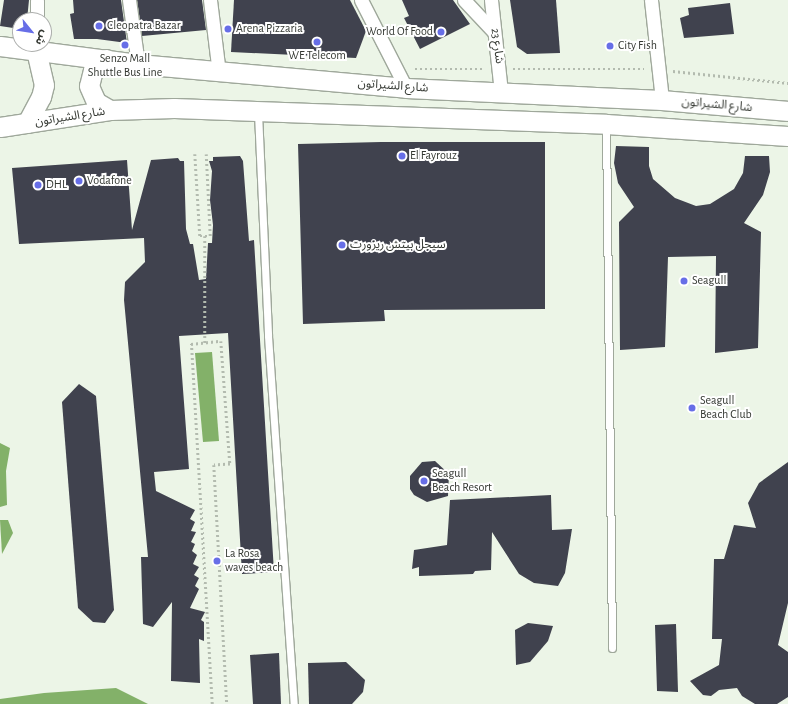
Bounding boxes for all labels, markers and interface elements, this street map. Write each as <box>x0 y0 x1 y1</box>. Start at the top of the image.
north arrow <box>12 12 52 52</box>
place label: Cleopatra Bazar <box>107 19 181 33</box>
marker: Cleopatra Bazar <box>94 21 104 31</box>
place label: Arena Pizzaria <box>236 22 303 36</box>
marker: Arena Pizzaria <box>223 24 233 34</box>
place label: World Of Food <box>366 25 433 39</box>
marker: World Of Food <box>436 27 446 37</box>
street label: شارع 23 <box>487 27 507 65</box>
text: ش <box>33 28 50 47</box>
marker: WE Telecom <box>312 37 322 47</box>
place label: City Fish <box>618 39 657 53</box>
marker: Senzo Mall Shuttle Bus Line <box>120 40 130 50</box>
marker: City Fish <box>605 41 615 51</box>
place label: WE Telecom <box>288 49 346 63</box>
place label: Senzo Mall Shuttle Bus Line <box>88 52 162 80</box>
street label: شارع الشيراتون <box>357 76 429 96</box>
street label: شارع الشيراتون <box>681 95 753 115</box>
street label: شارع الشيراتون <box>34 104 106 130</box>
place label: El Fayrouz <box>410 149 457 163</box>
marker: El Fayrouz <box>397 151 407 161</box>
place label: Vodafone <box>87 174 132 188</box>
marker: Vodafone <box>74 176 84 186</box>
place label: DHL <box>46 178 67 192</box>
marker: DHL <box>33 180 43 190</box>
place label: سيجل بيتش ريزورت <box>350 238 446 252</box>
marker: سيجل بيتش ريزورت <box>337 240 347 250</box>
place label: Seagull <box>692 274 726 288</box>
marker: Seagull <box>679 276 689 286</box>
place label: Seagull Beach Club <box>700 394 752 422</box>
marker: Seagull Beach Club <box>687 403 697 413</box>
place label: Seagull Beach Resort <box>432 467 492 495</box>
marker: Seagull Beach Resort <box>419 476 429 486</box>
place label: La Rosa waves beach <box>225 547 283 575</box>
marker: La Rosa waves beach <box>212 556 222 566</box>

